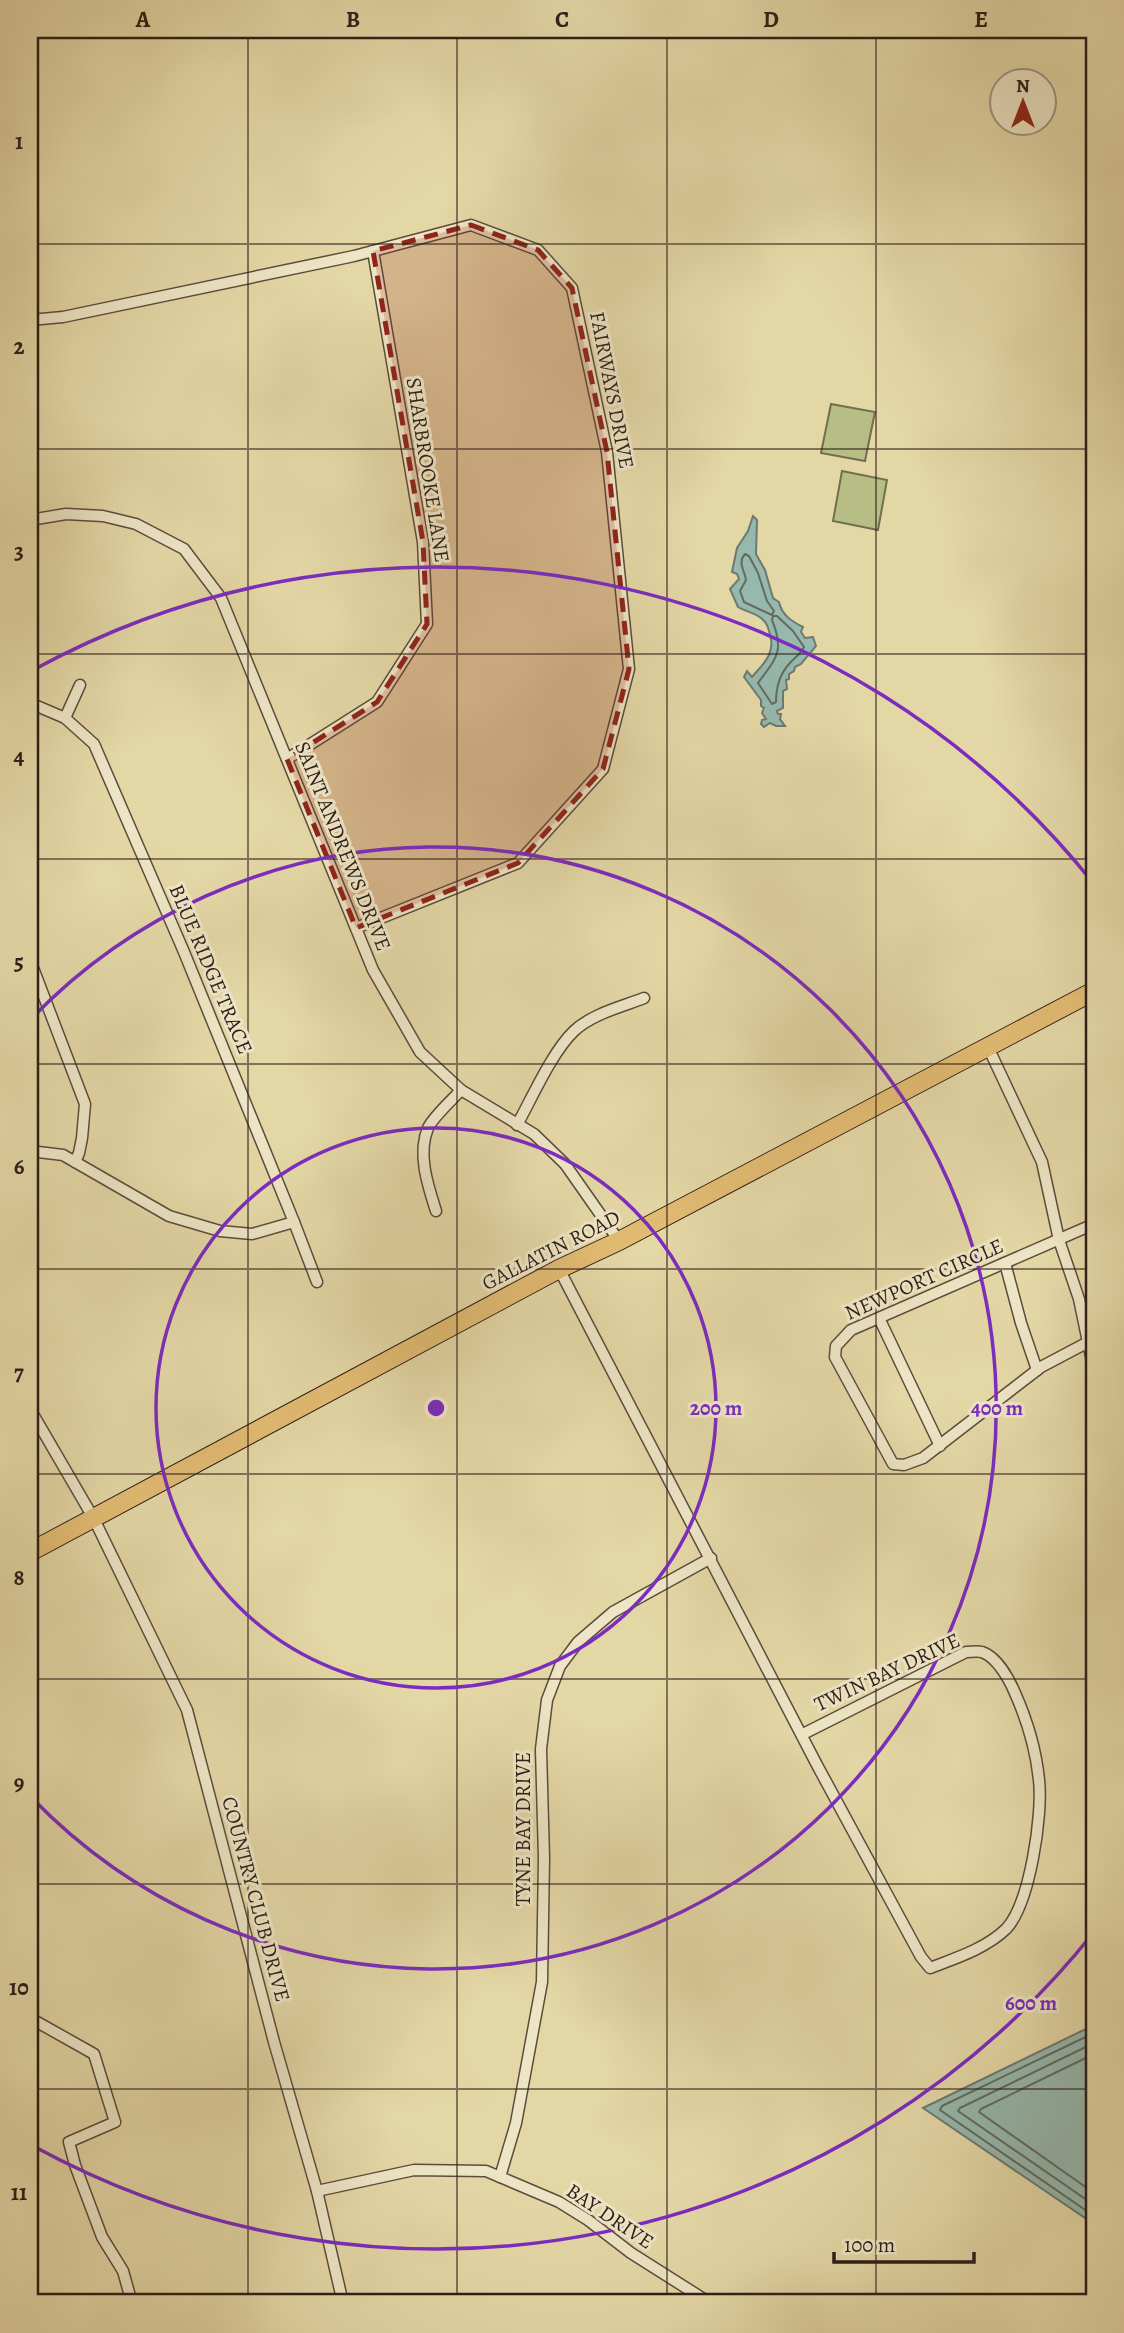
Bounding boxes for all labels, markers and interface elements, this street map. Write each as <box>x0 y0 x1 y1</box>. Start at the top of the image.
text: A <box>135 4 151 35</box>
text: B <box>346 4 360 35</box>
text: C <box>555 4 569 35</box>
text: D <box>763 4 779 35</box>
text: E <box>974 4 988 35</box>
north arrow <box>988 66 1058 136</box>
text: N <box>1016 73 1030 99</box>
text: 1 <box>15 126 23 157</box>
street label: FAIRWAYS DRIVE <box>583 309 641 471</box>
text: 2 <box>13 331 25 362</box>
street label: SHARBROOKE LANE <box>400 376 456 564</box>
text: 3 <box>14 536 24 567</box>
street label: SAINT ANDREWS DRIVE <box>288 737 398 955</box>
text: 4 <box>14 741 25 772</box>
street label: BLUE RIDGE TRACE <box>163 880 259 1058</box>
text: 5 <box>14 946 24 977</box>
text: 6 <box>14 1151 25 1182</box>
street label: GALLATIN ROAD <box>477 1203 625 1297</box>
street label: NEWPORT CIRCLE <box>840 1231 1008 1327</box>
text: 7 <box>14 1357 24 1388</box>
text: 200 m <box>690 1394 743 1422</box>
text: 400 m <box>971 1394 1024 1422</box>
centre of rings <box>424 1396 448 1420</box>
text: 8 <box>13 1562 25 1593</box>
street label: TWIN BAY DRIVE <box>810 1626 964 1718</box>
street label: TYNE BAY DRIVE <box>509 1752 537 1906</box>
text: 9 <box>14 1767 24 1798</box>
street label: COUNTRY CLUB DRIVE <box>215 1793 297 2005</box>
text: 10 <box>9 1972 29 2003</box>
text: 600 m <box>1005 1989 1057 2017</box>
street label: BAY DRIVE <box>561 2176 659 2256</box>
text: 11 <box>11 2177 27 2208</box>
scale bar <box>834 2221 974 2265</box>
text: 100 m <box>844 2231 895 2259</box>

